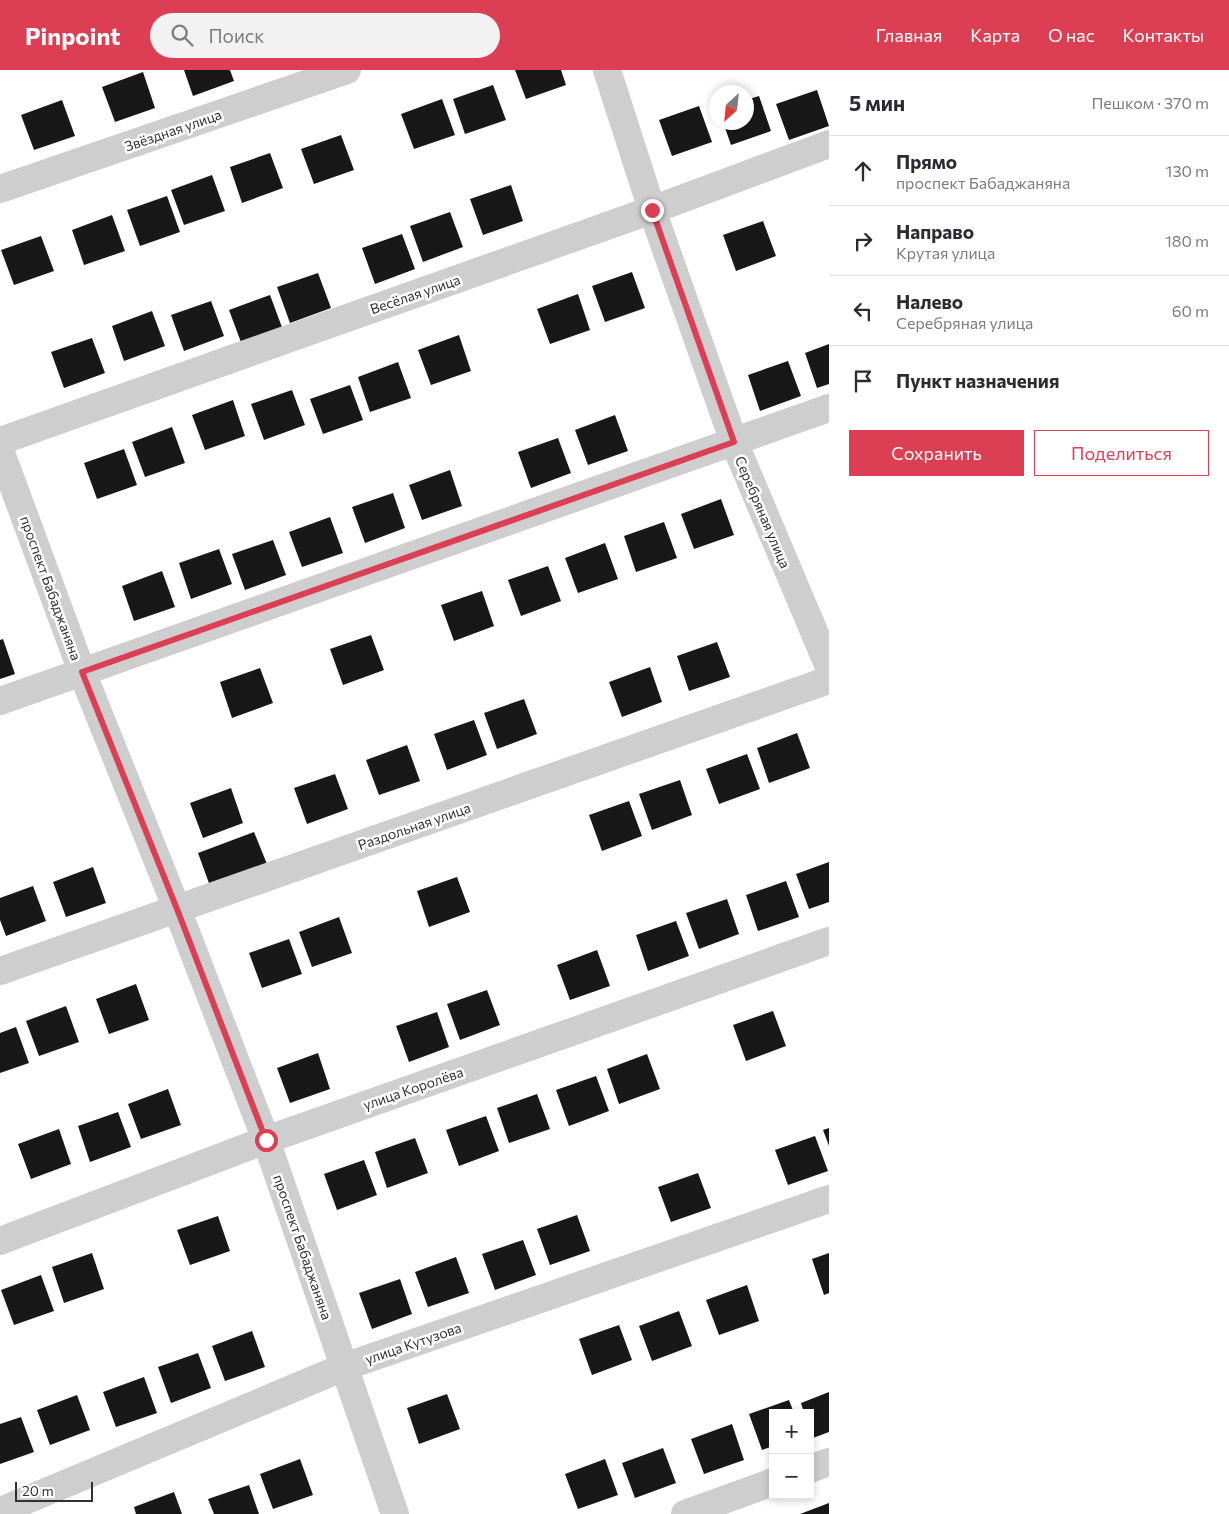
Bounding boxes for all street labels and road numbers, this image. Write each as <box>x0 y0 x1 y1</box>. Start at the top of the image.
street label: Звёздная улица <box>122 105 224 155</box>
street label: Весёлая улица <box>368 271 462 317</box>
street label: Серебряная улица <box>732 453 794 571</box>
street label: проспект Бабаджаняна <box>17 513 85 663</box>
street label: Раздольная улица <box>355 799 473 853</box>
street label: улица Королёва <box>361 1063 465 1113</box>
street label: проспект Бабаджаняна <box>270 1172 336 1322</box>
street label: улица Кутузова <box>363 1319 463 1367</box>

